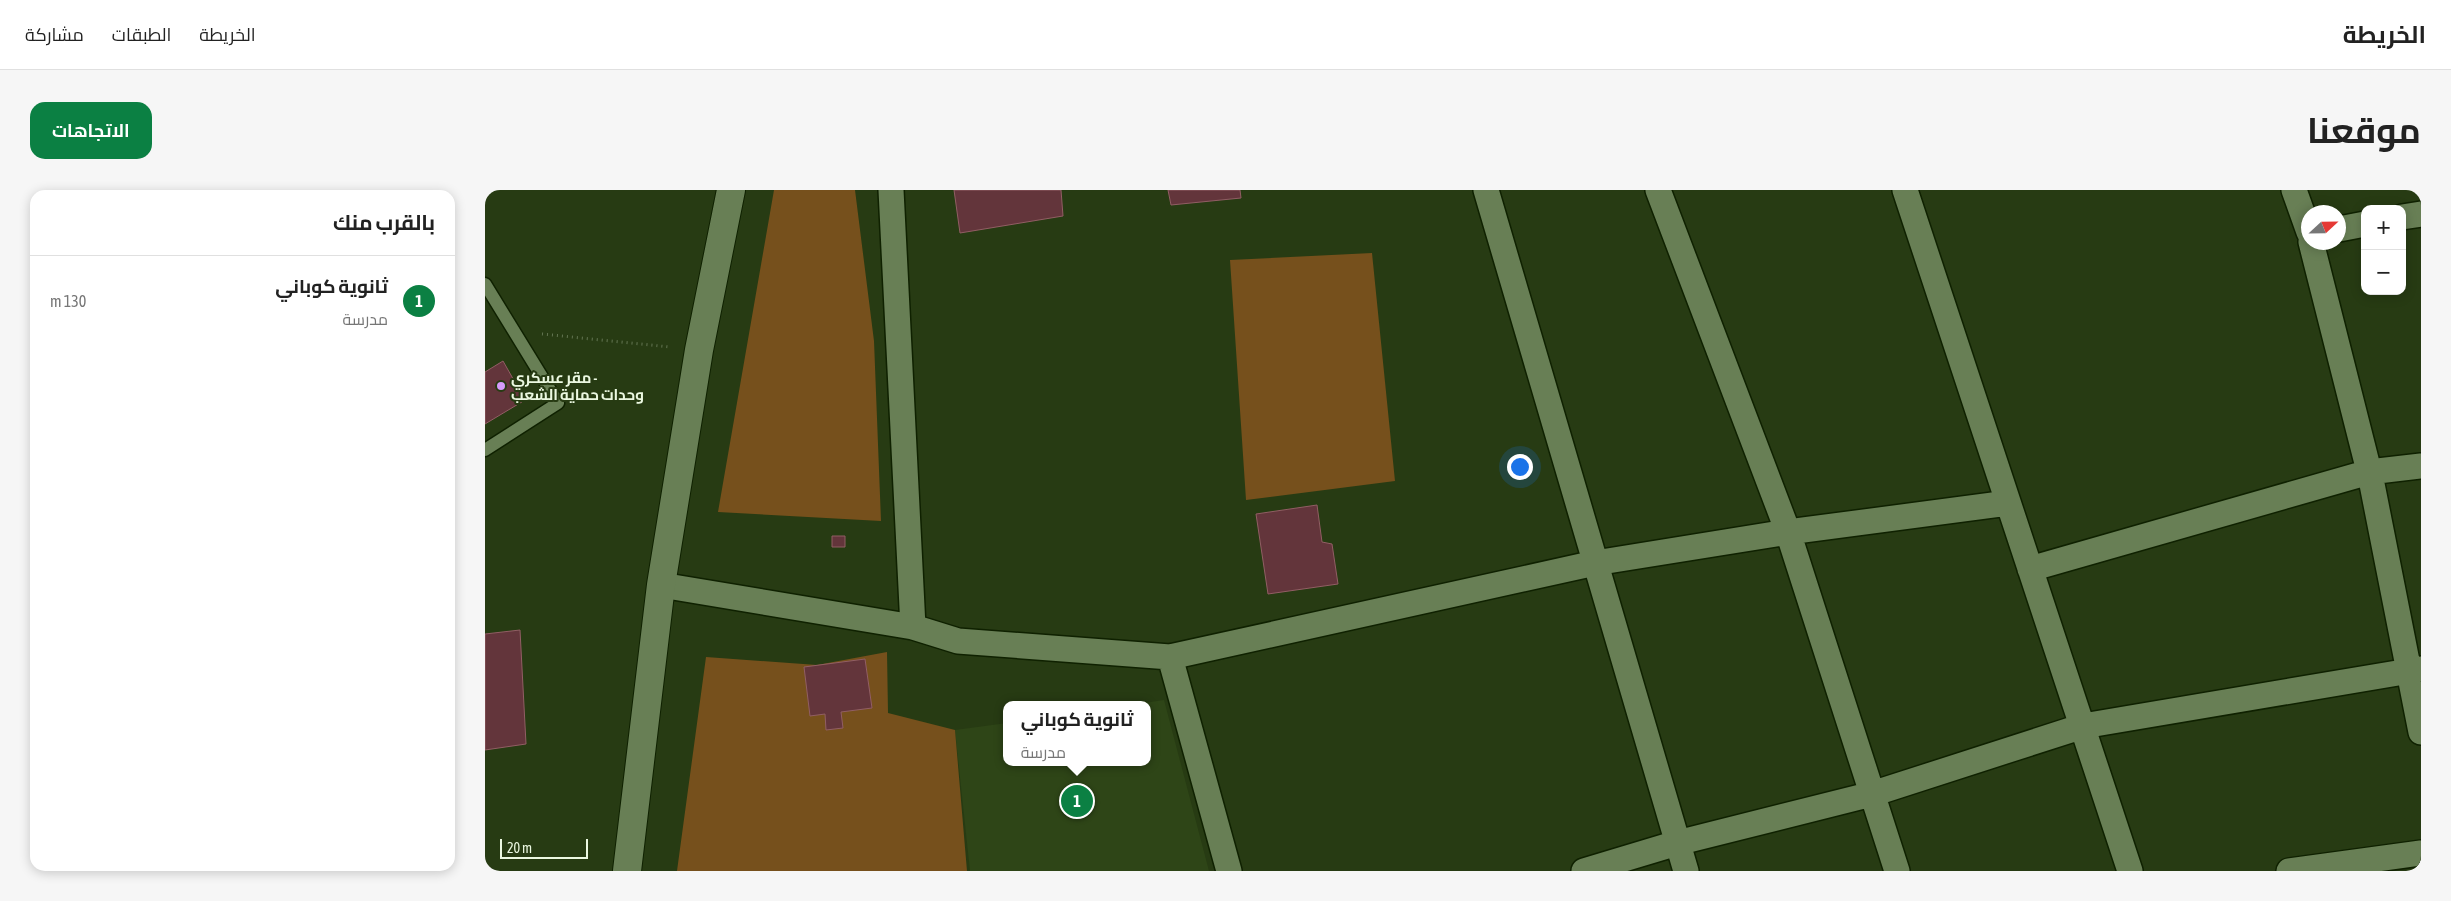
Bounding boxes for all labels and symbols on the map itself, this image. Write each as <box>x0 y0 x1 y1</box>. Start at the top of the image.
north arrow <box>2301 205 2346 250</box>
place label: مقر عسكري - وحدات حماية الشعب <box>511 369 644 404</box>
marker: مقر عسكري - وحدات حماية الشعب <box>495 380 507 392</box>
your location <box>1507 454 1533 480</box>
pin: 1 <box>1061 782 1093 820</box>
scale bar <box>500 836 587 859</box>

